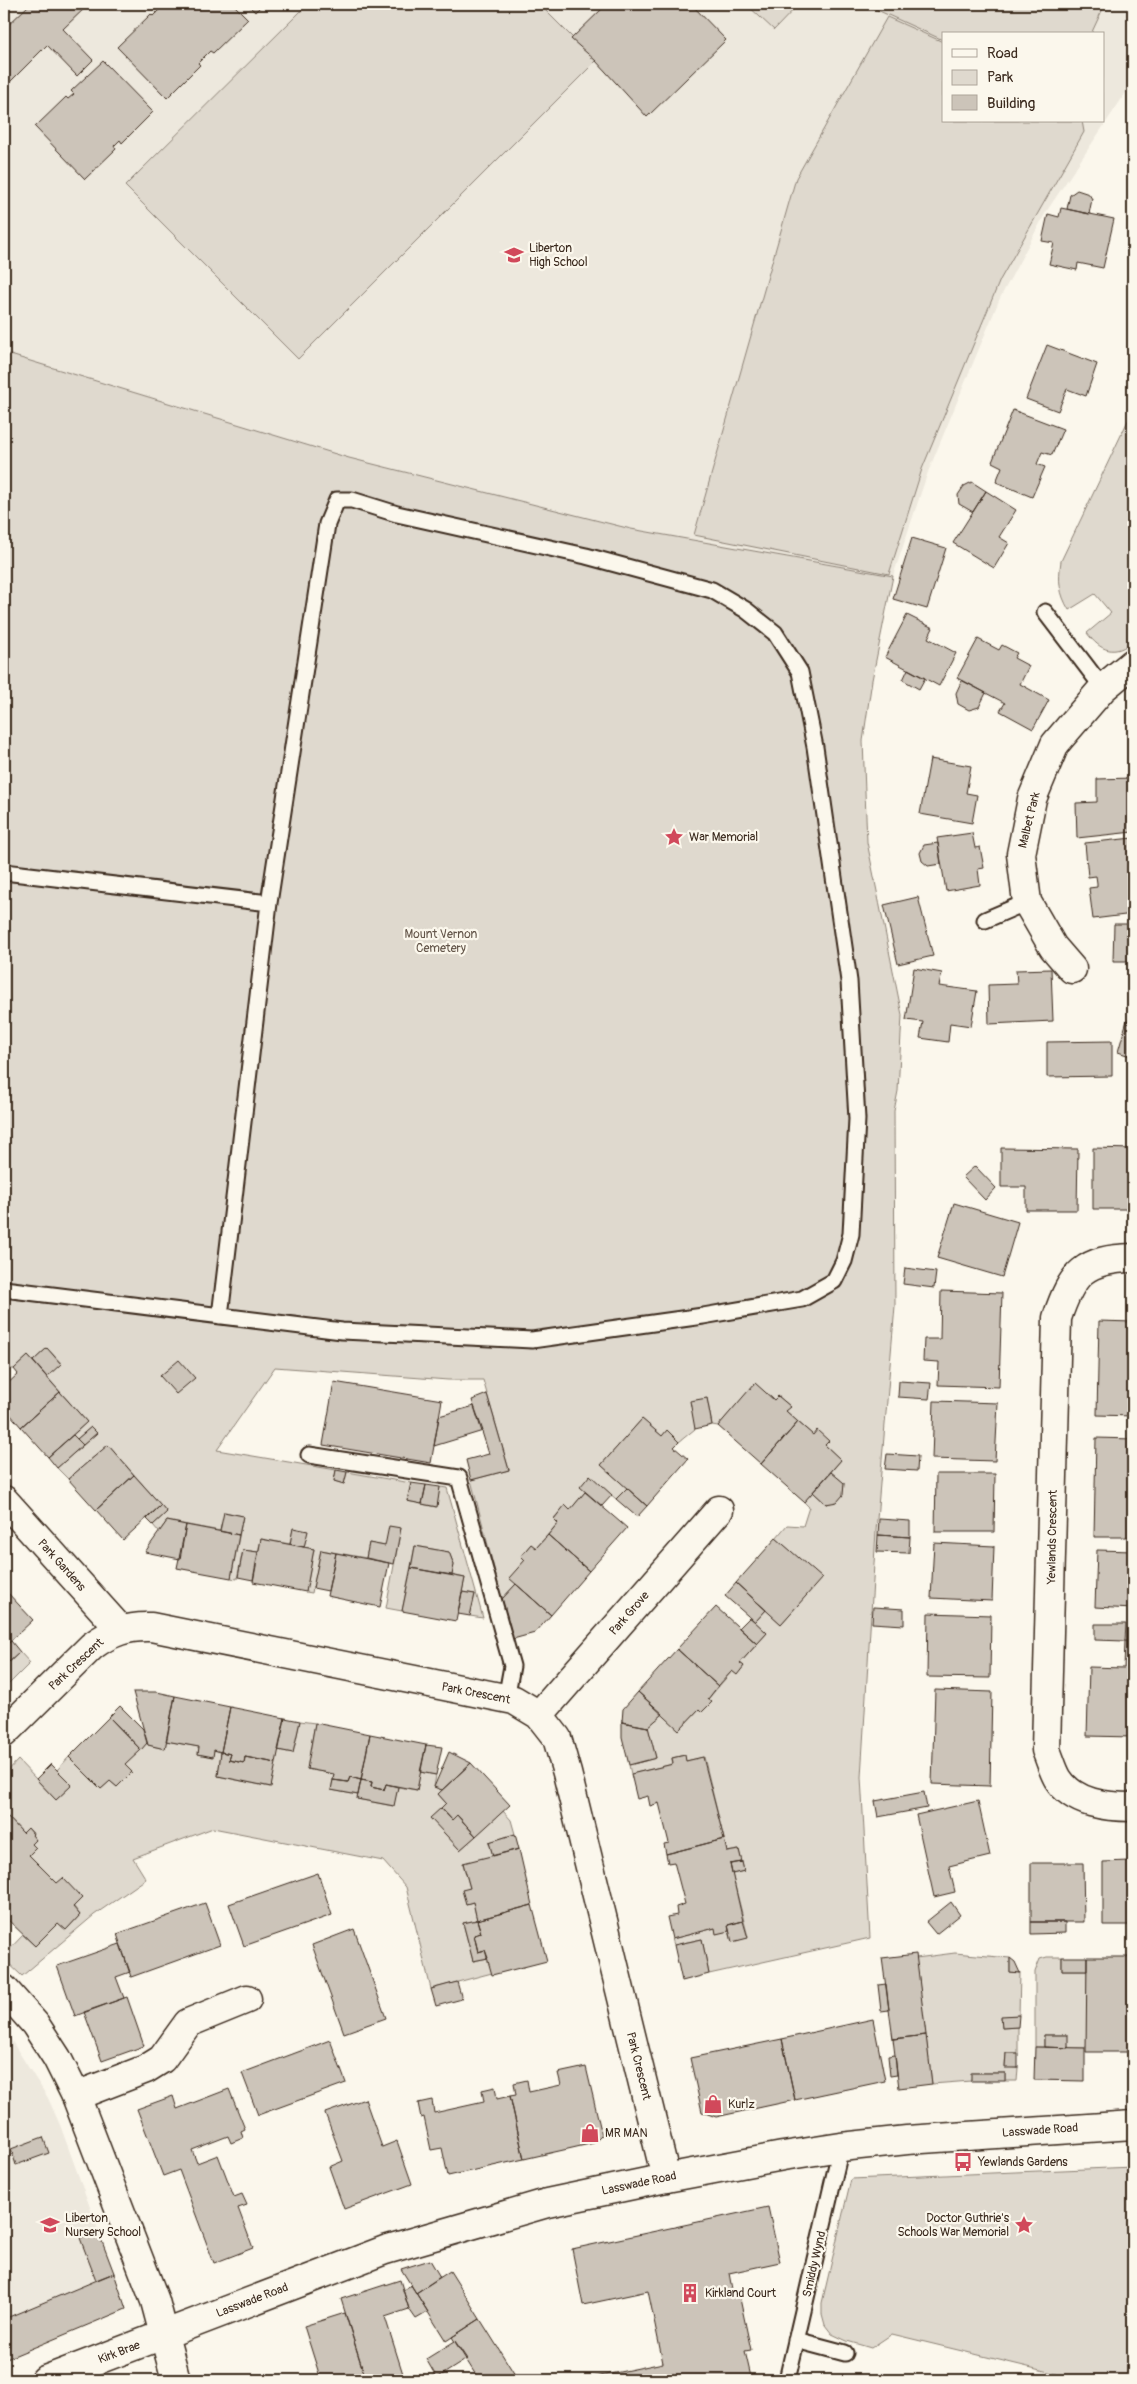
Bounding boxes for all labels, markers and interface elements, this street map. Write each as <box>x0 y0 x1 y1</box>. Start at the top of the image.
legend <box>942 32 1104 122</box>
text: Road <box>987 44 1018 63</box>
text: Park <box>987 68 1014 87</box>
text: Building <box>987 94 1035 113</box>
place label: Liberton High School <box>529 241 588 270</box>
school or university icon: Liberton High School <box>503 244 525 266</box>
street label: Malbet Park <box>1015 790 1044 850</box>
place icon: War Memorial <box>663 826 685 848</box>
place label: War Memorial <box>689 830 758 845</box>
park label: Mount Vernon Cemetery <box>405 927 478 956</box>
street label: Yewlands Crescent <box>1044 1490 1061 1585</box>
street label: Park Gardens <box>34 1536 89 1595</box>
street label: Park Grove <box>606 1588 653 1638</box>
street label: Park Crescent <box>46 1635 107 1694</box>
street label: Park Crescent <box>440 1679 512 1708</box>
street label: Park Crescent <box>623 2031 654 2102</box>
shop icon: Kurlz <box>702 2093 724 2115</box>
place label: Kurlz <box>728 2097 755 2112</box>
street label: Lasswade Road <box>1002 2120 1079 2141</box>
shop icon: MR MAN <box>579 2122 601 2144</box>
place label: MR MAN <box>605 2126 648 2141</box>
bus stop icon: Yewlands Gardens <box>952 2151 974 2173</box>
place label: Yewlands Gardens <box>977 2155 1068 2170</box>
street label: Lasswade Road <box>600 2168 678 2199</box>
place label: Liberton Nursery School <box>65 2211 141 2240</box>
place label: Doctor Guthrie's Schools War Memorial <box>897 2211 1010 2240</box>
school or university icon: Liberton Nursery School <box>39 2214 61 2236</box>
place icon: Doctor Guthrie's Schools War Memorial <box>1013 2214 1035 2236</box>
street label: Smiddy Wynd <box>800 2230 829 2299</box>
street label: Lasswade Road <box>214 2280 291 2321</box>
building icon: Kirkland Court <box>679 2282 701 2304</box>
place label: Kirkland Court <box>705 2286 776 2301</box>
street label: Kirk Brae <box>96 2338 142 2367</box>

